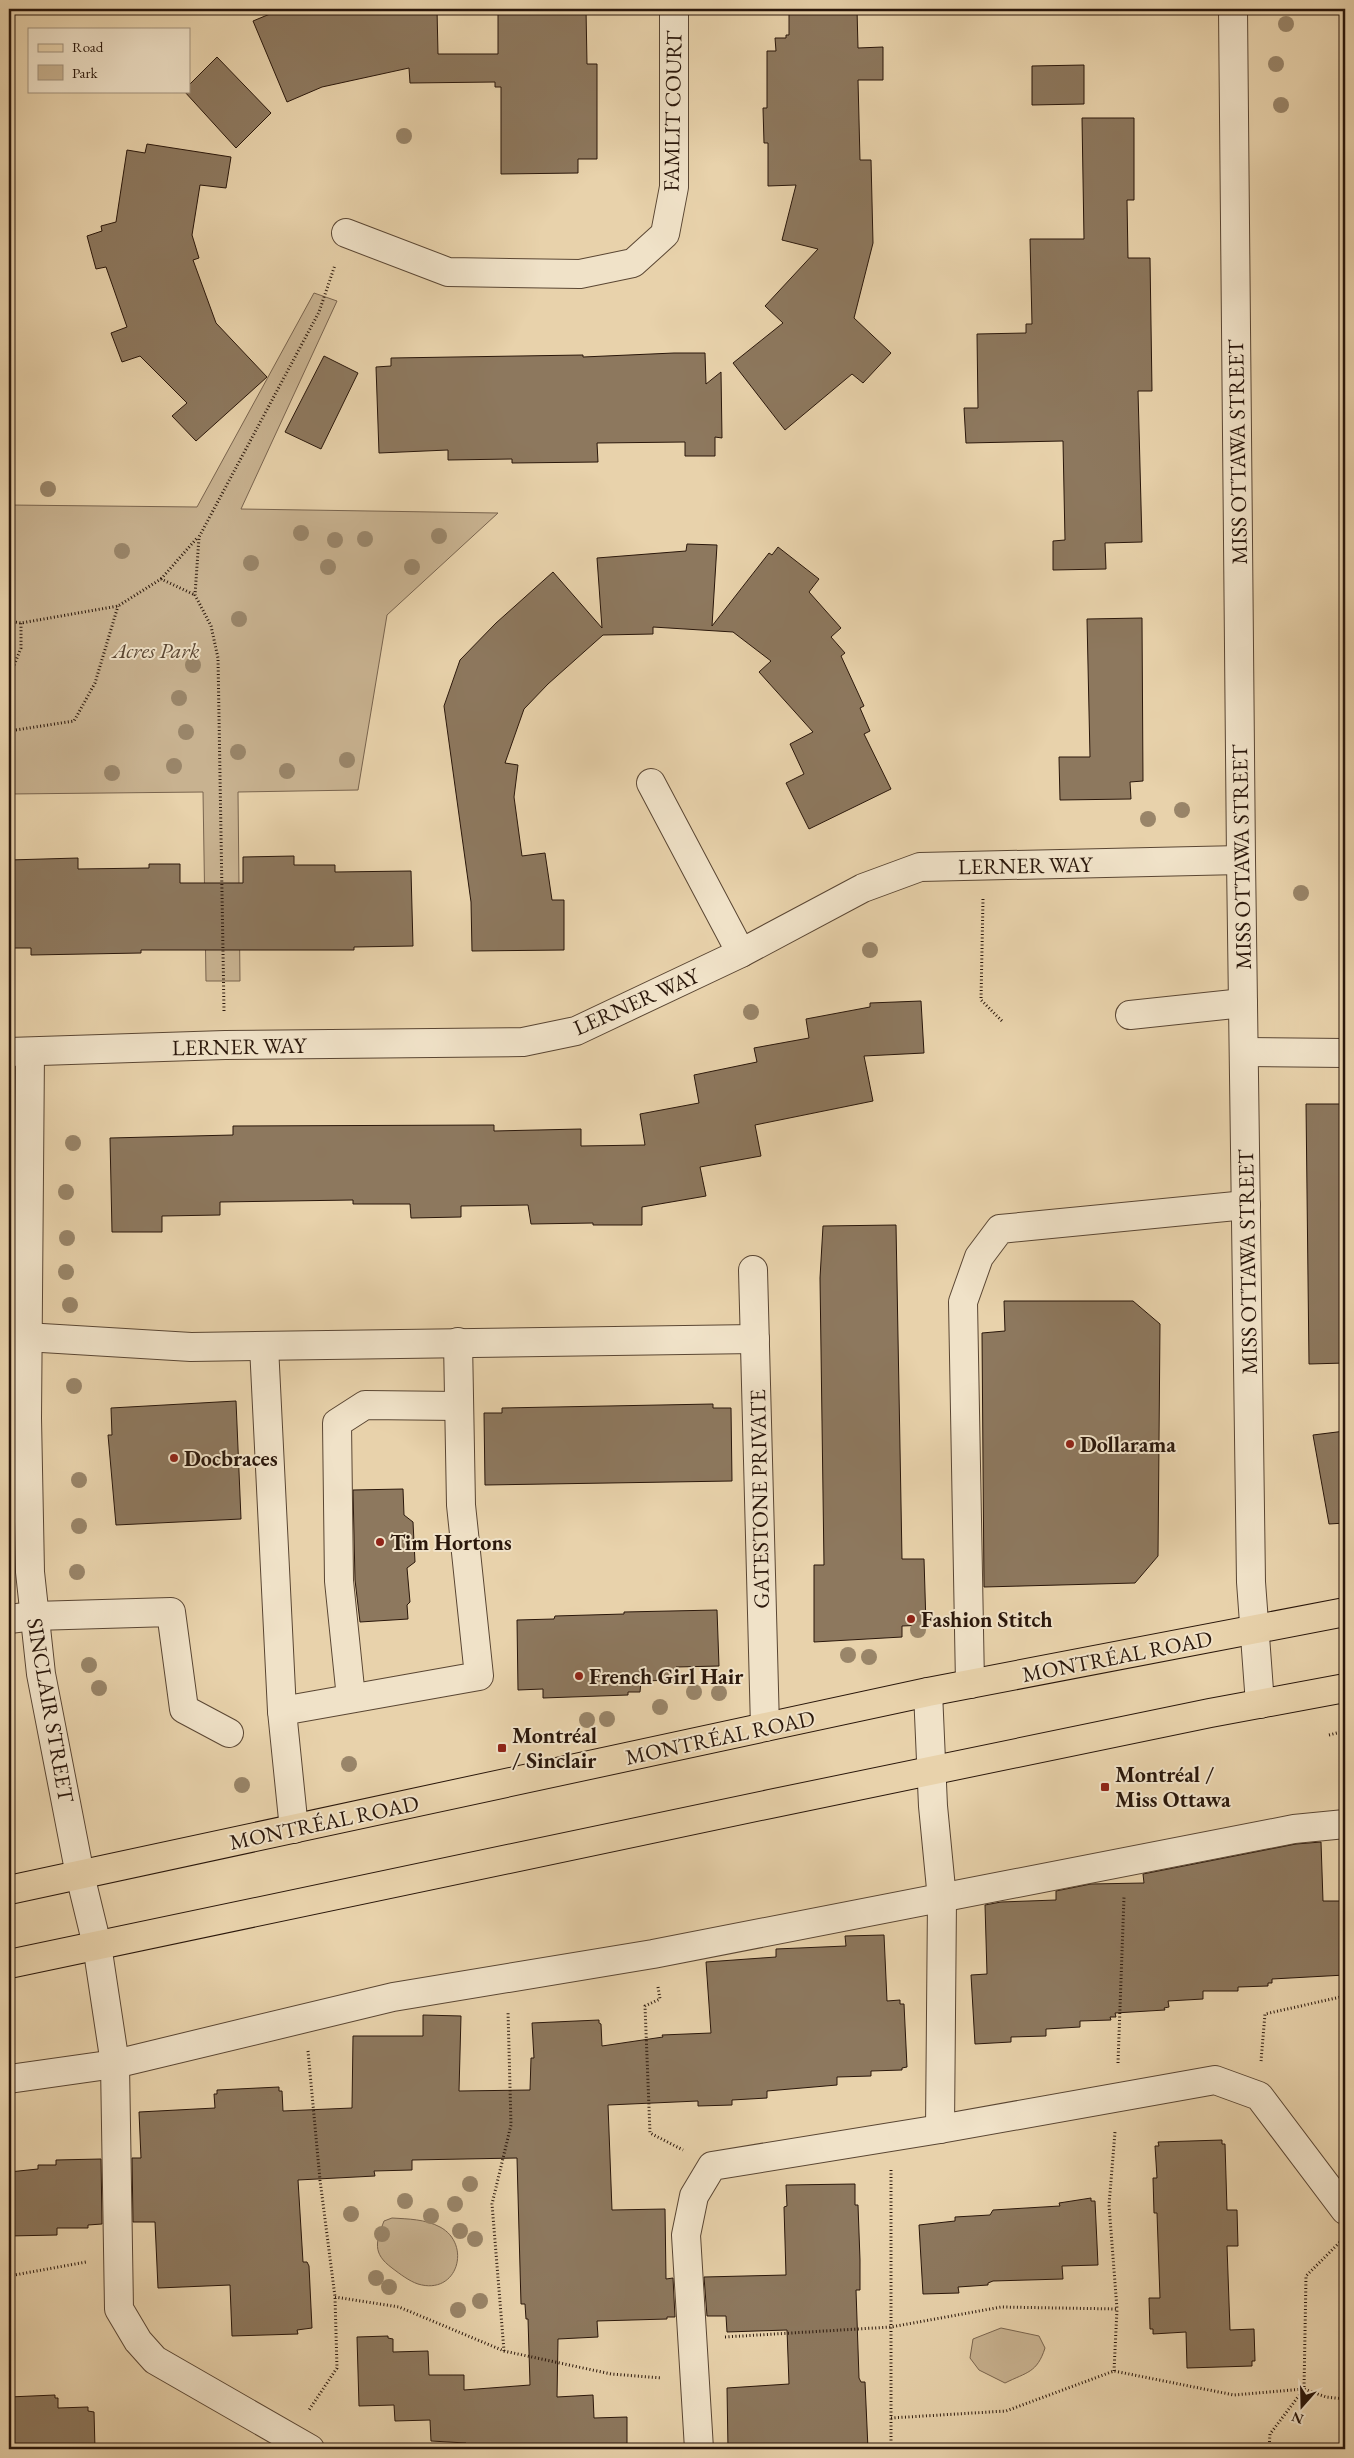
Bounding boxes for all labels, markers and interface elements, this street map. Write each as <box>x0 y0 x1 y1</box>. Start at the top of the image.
legend <box>28 28 190 92</box>
street label: FAMLIT COURT <box>657 30 688 192</box>
text: Road <box>72 37 104 56</box>
text: Park <box>72 63 99 82</box>
street label: MISS OTTAWA STREET <box>1221 339 1254 565</box>
park label: Acres Park <box>110 636 200 665</box>
street label: MISS OTTAWA STREET <box>1225 744 1258 970</box>
street label: LERNER WAY <box>958 850 1094 881</box>
street label: LERNER WAY <box>569 960 705 1042</box>
street label: LERNER WAY <box>172 1031 308 1062</box>
street label: MISS OTTAWA STREET <box>1231 1149 1264 1375</box>
street label: GATESTONE PRIVATE <box>743 1389 776 1609</box>
place label: Dollarama <box>1080 1430 1176 1459</box>
marker: Dollarama <box>1064 1438 1076 1450</box>
place label: Docbraces <box>184 1444 278 1473</box>
marker: Docbraces <box>168 1452 180 1464</box>
place label: Tim Hortons <box>390 1528 512 1557</box>
marker: Tim Hortons <box>374 1536 386 1548</box>
place label: Fashion Stitch <box>921 1605 1053 1634</box>
marker: Fashion Stitch <box>905 1613 917 1625</box>
street label: SINCLAIR STREET <box>20 1616 81 1805</box>
street label: MONTRÉAL ROAD <box>1020 1624 1215 1689</box>
place label: French Girl Hair <box>589 1662 744 1691</box>
marker: French Girl Hair <box>573 1670 585 1682</box>
street label: MONTRÉAL ROAD <box>623 1703 817 1772</box>
place label: Montréal / Sinclair <box>512 1721 597 1775</box>
marker: Montréal / Sinclair <box>496 1742 508 1754</box>
place label: Montréal / Miss Ottawa <box>1115 1760 1231 1814</box>
marker: Montréal / Miss Ottawa <box>1099 1781 1111 1793</box>
street label: MONTRÉAL ROAD <box>227 1788 421 1857</box>
north arrow <box>1276 2380 1326 2430</box>
text: N <box>1289 2408 1306 2429</box>

